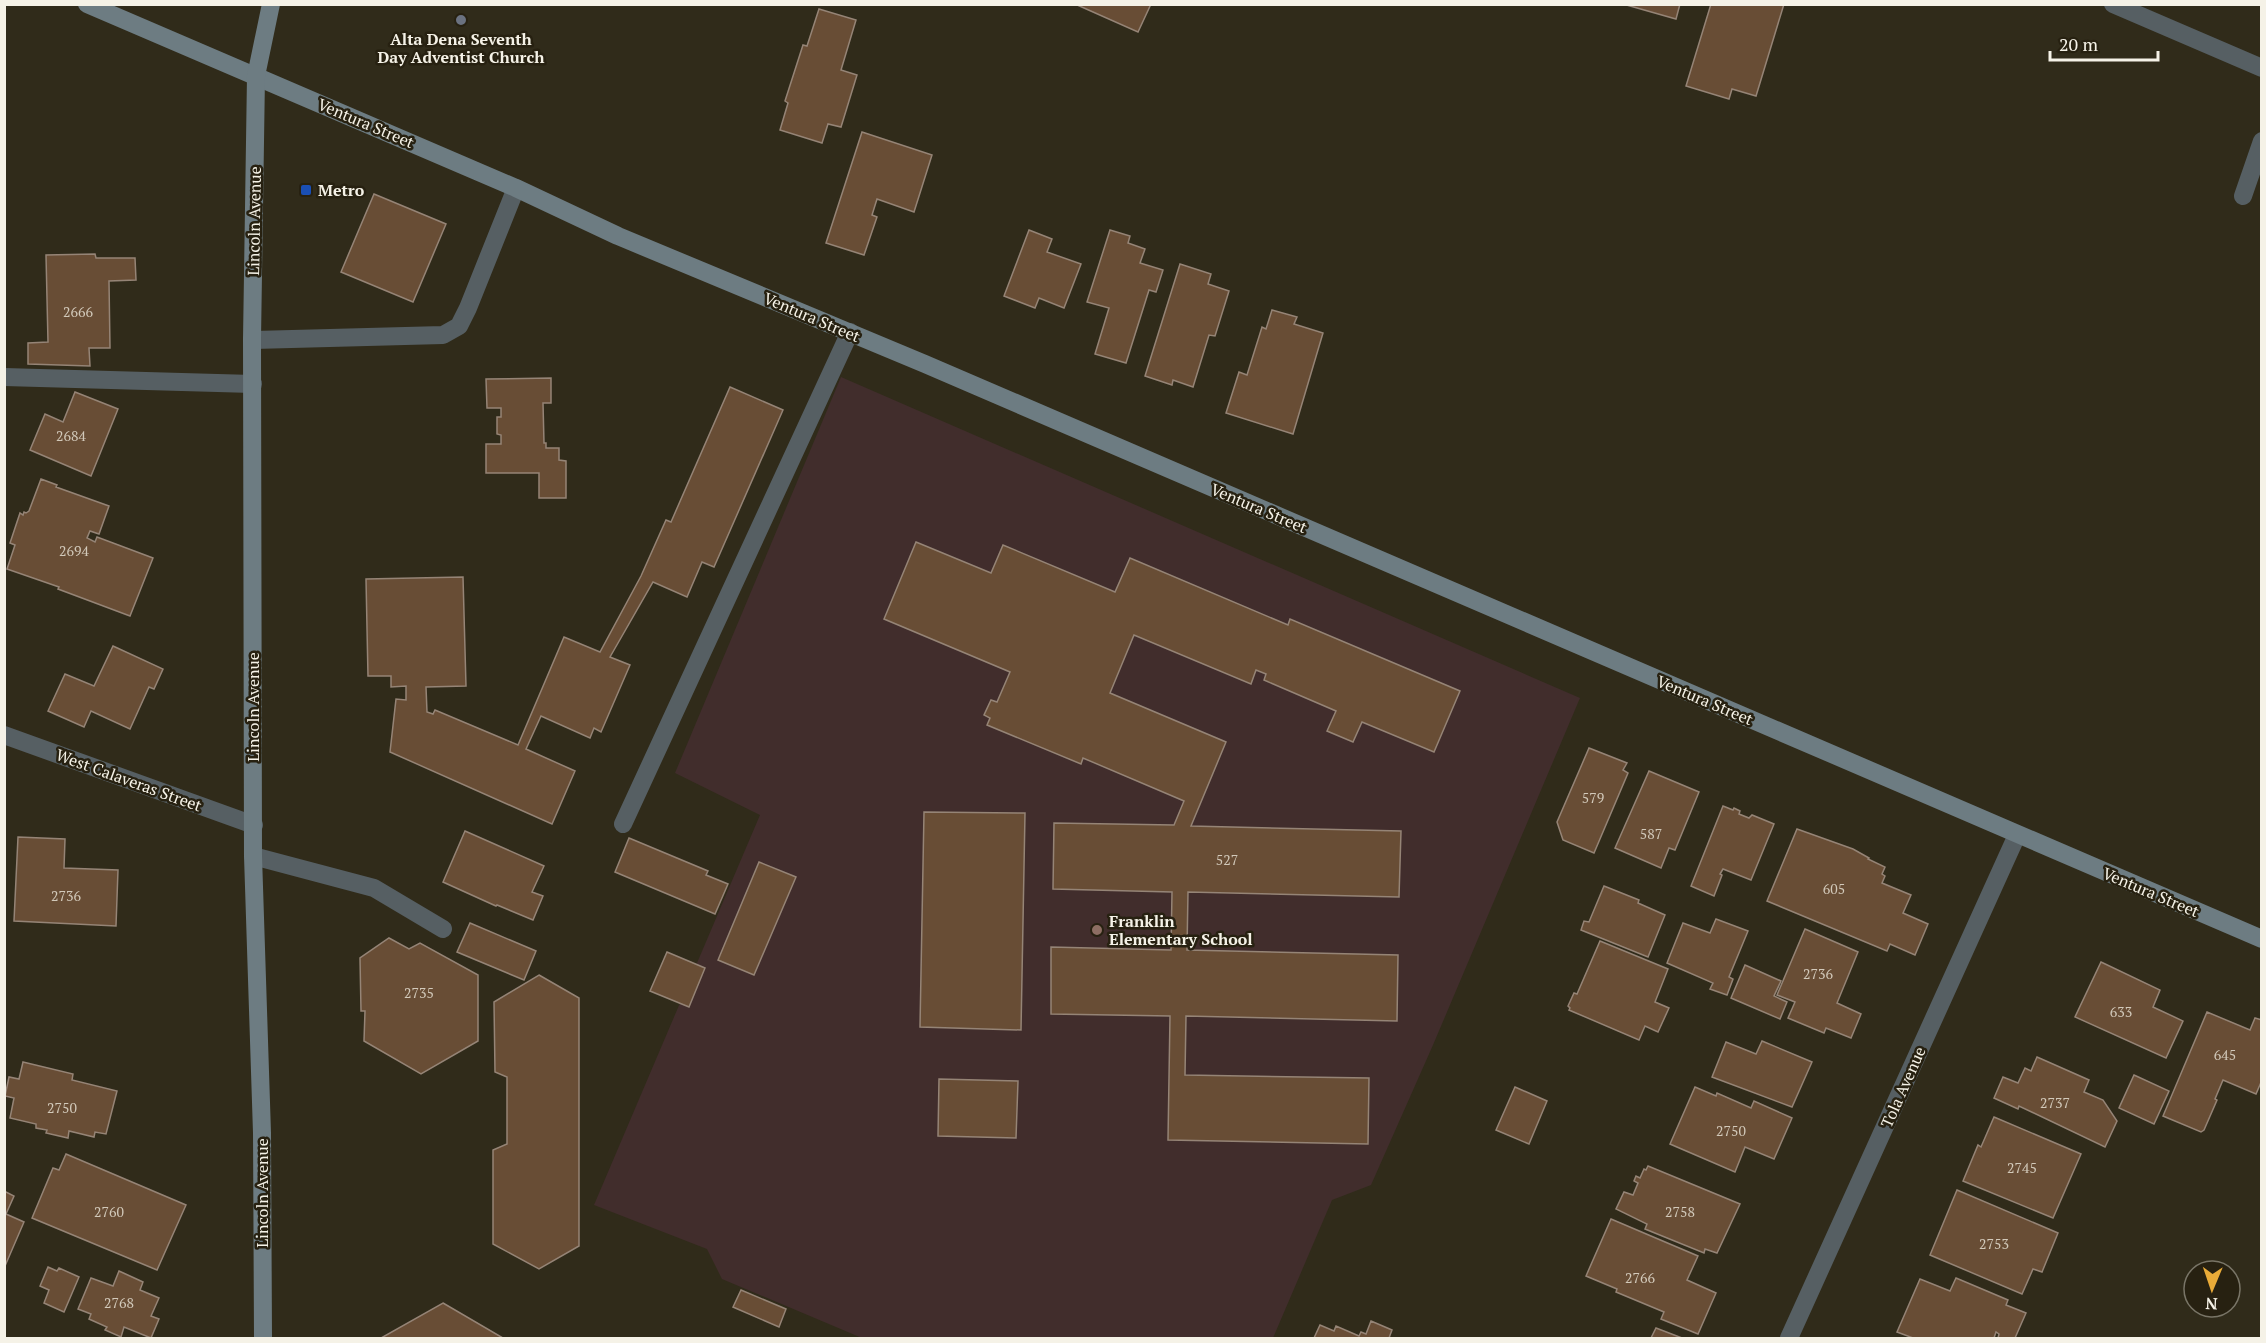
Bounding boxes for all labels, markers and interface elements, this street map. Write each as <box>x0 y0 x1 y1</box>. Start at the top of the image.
marker: Alta Dena Seventh Day Adventist Church <box>454 13 468 27</box>
scale bar <box>2050 24 2158 62</box>
place label: Alta Dena Seventh Day Adventist Church <box>378 28 545 68</box>
text: 20 m <box>2059 32 2099 56</box>
street label: Ventura Street <box>314 93 418 153</box>
street label: Lincoln Avenue <box>242 166 266 276</box>
place label: Metro <box>318 179 365 201</box>
marker: Metro <box>299 183 313 197</box>
street label: Ventura Street <box>760 287 864 347</box>
house number: 2666 <box>63 302 93 321</box>
house number: 2684 <box>56 426 86 445</box>
street label: Ventura Street <box>1207 478 1311 538</box>
house number: 2694 <box>59 541 89 560</box>
street label: Lincoln Avenue <box>242 652 264 762</box>
street label: Ventura Street <box>1653 670 1757 730</box>
street label: West Calaveras Street <box>53 743 205 817</box>
house number: 579 <box>1582 788 1604 807</box>
house number: 587 <box>1640 824 1662 843</box>
house number: 527 <box>1216 850 1238 869</box>
street label: Ventura Street <box>2099 862 2203 922</box>
house number: 605 <box>1823 879 1845 898</box>
house number: 2736 <box>51 886 81 905</box>
place label: Franklin Elementary School <box>1109 910 1253 950</box>
marker: Franklin Elementary School <box>1090 923 1104 937</box>
house number: 2736 <box>1803 964 1833 983</box>
house number: 2735 <box>404 983 434 1002</box>
house number: 633 <box>2110 1002 2132 1021</box>
street label: Tola Avenue <box>1875 1043 1931 1131</box>
house number: 645 <box>2214 1045 2236 1064</box>
house number: 2737 <box>2040 1093 2070 1112</box>
house number: 2750 <box>47 1098 77 1117</box>
house number: 2750 <box>1716 1121 1746 1140</box>
street label: Lincoln Avenue <box>251 1138 273 1248</box>
house number: 2745 <box>2007 1158 2037 1177</box>
house number: 2760 <box>94 1202 124 1221</box>
house number: 2758 <box>1665 1202 1695 1221</box>
house number: 2753 <box>1979 1234 2009 1253</box>
north arrow <box>2182 1259 2242 1319</box>
house number: 2766 <box>1625 1268 1655 1287</box>
house number: 2768 <box>104 1293 134 1312</box>
text: N <box>2205 1293 2218 1315</box>

